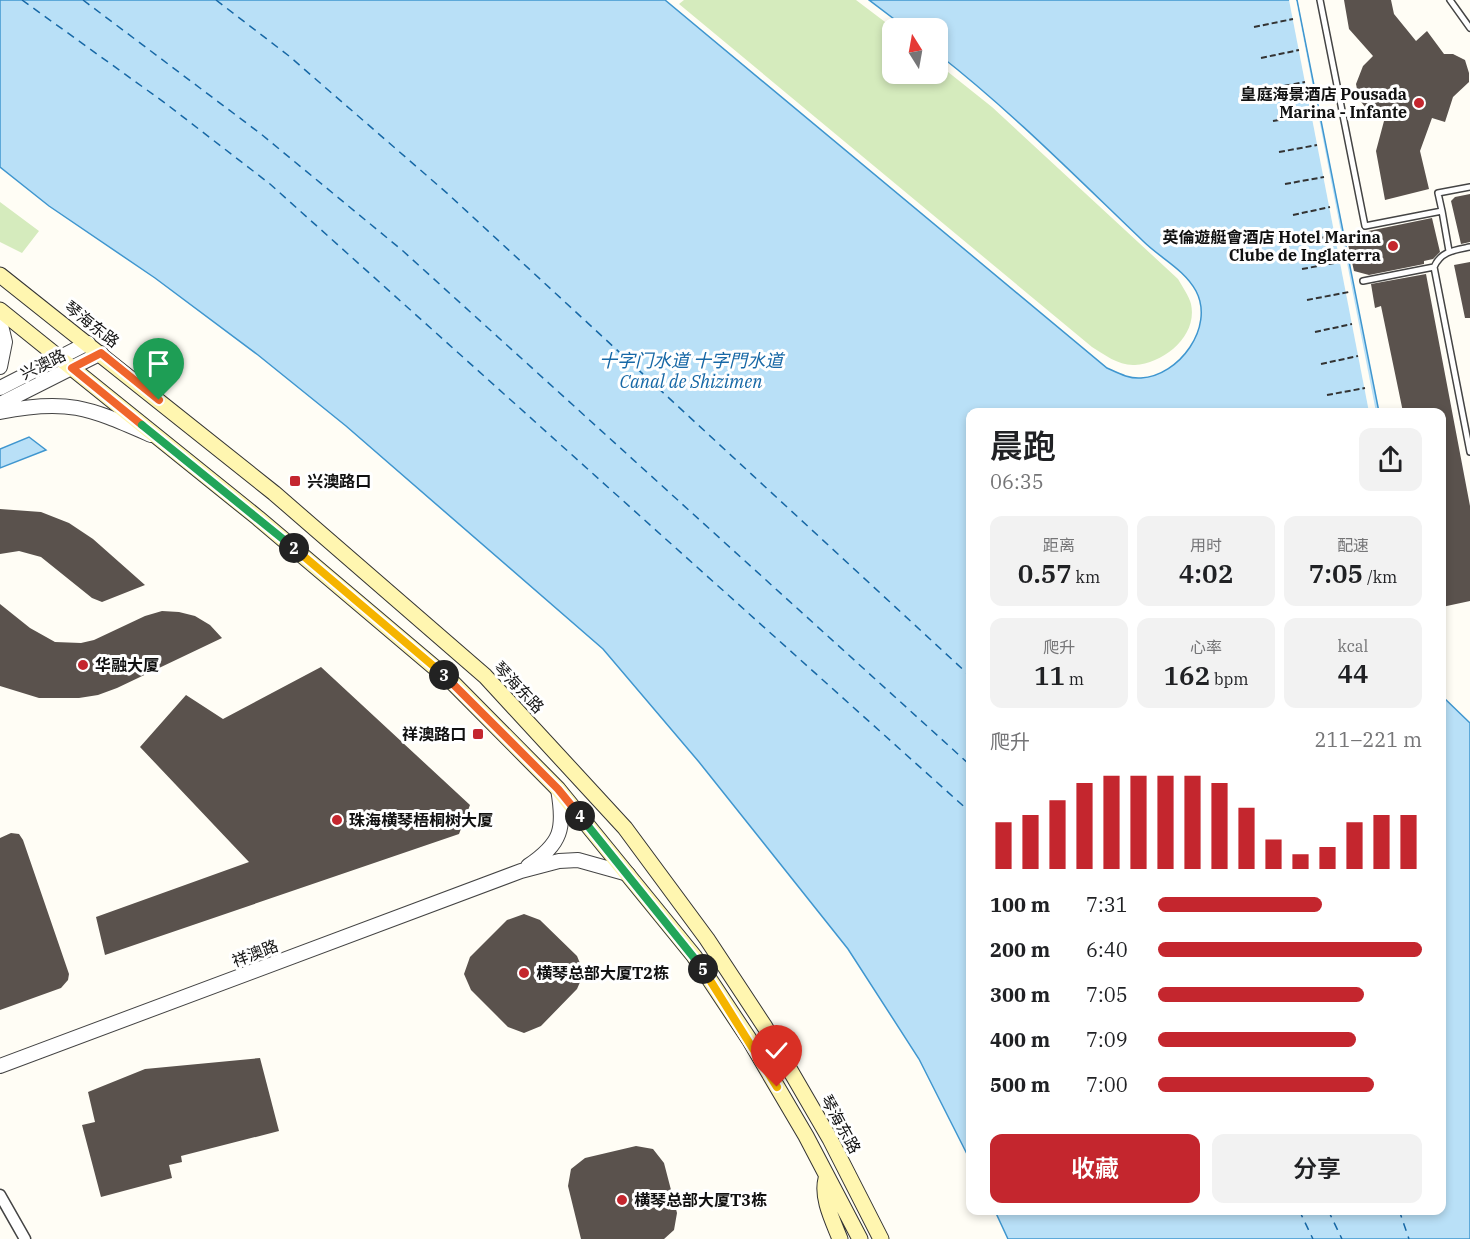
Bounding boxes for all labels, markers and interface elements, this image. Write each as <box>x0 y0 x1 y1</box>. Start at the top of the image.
north arrow <box>882 18 948 84</box>
map controls <box>882 18 948 84</box>
place label: 皇庭海景酒店 Pousada Marina - Infante <box>1241 84 1407 122</box>
marker: 皇庭海景酒店 Pousada Marina - Infante <box>1412 96 1426 110</box>
place label: 英倫遊艇會酒店 Hotel Marina Clube de Inglaterra <box>1163 227 1381 265</box>
marker: 英倫遊艇會酒店 Hotel Marina Clube de Inglaterra <box>1386 239 1400 253</box>
street label: 琴海东路 <box>61 296 123 352</box>
pin <box>133 338 184 400</box>
street label: 兴澳路 <box>17 344 69 384</box>
icon: arrive <box>142 347 175 380</box>
water label: 十字门水道 十字門水道 Canal de Shizimen <box>599 349 786 393</box>
text: 晨跑 <box>990 424 1056 467</box>
button: share <box>1359 428 1422 491</box>
text: 06:35 <box>990 468 1044 495</box>
place label: 兴澳路口 <box>307 471 371 491</box>
marker: 兴澳路口 <box>288 474 302 488</box>
pin: 2 <box>279 533 309 563</box>
text: 距离 <box>1043 535 1075 555</box>
text: 用时 <box>1190 535 1222 555</box>
text: 配速 <box>1337 535 1369 555</box>
text: 2 <box>289 538 299 558</box>
text: 0.57 <box>1018 556 1072 590</box>
text: 4:02 <box>1179 556 1233 590</box>
text: 7:05 <box>1309 556 1363 590</box>
text: km <box>1072 567 1100 587</box>
text: /km <box>1363 567 1397 587</box>
text: kcal <box>1338 636 1368 656</box>
text: 爬升 <box>1043 637 1075 657</box>
text: 心率 <box>1190 637 1222 657</box>
place label: 华融大厦 <box>95 655 159 675</box>
text: 44 <box>1337 656 1369 690</box>
street label: 琴海东路 <box>490 657 548 717</box>
marker: 华融大厦 <box>76 658 90 672</box>
text: 11 <box>1034 658 1065 692</box>
text: 162 <box>1163 658 1210 692</box>
pin: 3 <box>429 660 459 690</box>
text: 3 <box>439 665 449 685</box>
text: m <box>1065 669 1084 689</box>
text: bpm <box>1210 669 1249 689</box>
place label: 祥澳路口 <box>402 724 466 744</box>
text: 211–221 m <box>1315 726 1422 753</box>
marker: 祥澳路口 <box>471 727 485 741</box>
text: 爬升 <box>990 728 1030 755</box>
pin: 4 <box>565 801 595 831</box>
text: 4 <box>575 806 585 826</box>
place label: 珠海横琴梧桐树大厦 <box>349 810 493 830</box>
marker: 珠海横琴梧桐树大厦 <box>330 813 344 827</box>
text: 100 m <box>990 891 1050 918</box>
text: 7:31 <box>1086 891 1128 918</box>
street label: 祥澳路 <box>229 935 281 971</box>
text: 200 m <box>990 936 1050 963</box>
text: 6:40 <box>1086 936 1128 963</box>
pin: 5 <box>688 954 718 984</box>
text: 5 <box>698 959 708 979</box>
place label: 横琴总部大厦T2栋 <box>536 963 669 983</box>
marker: 横琴总部大厦T2栋 <box>517 966 531 980</box>
text: 300 m <box>990 981 1050 1008</box>
text: 7:05 <box>1086 981 1128 1008</box>
pin <box>751 1025 802 1087</box>
text: 400 m <box>990 1026 1050 1053</box>
text: 7:09 <box>1086 1026 1128 1053</box>
icon: check <box>760 1034 793 1067</box>
text: 500 m <box>990 1071 1050 1098</box>
text: 7:00 <box>1086 1071 1128 1098</box>
street label: 琴海东路 <box>817 1091 865 1157</box>
button: 收藏 <box>990 1134 1200 1203</box>
button: 分享 <box>1212 1134 1422 1203</box>
place label: 横琴总部大厦T3栋 <box>634 1190 767 1210</box>
marker: 横琴总部大厦T3栋 <box>615 1193 629 1207</box>

